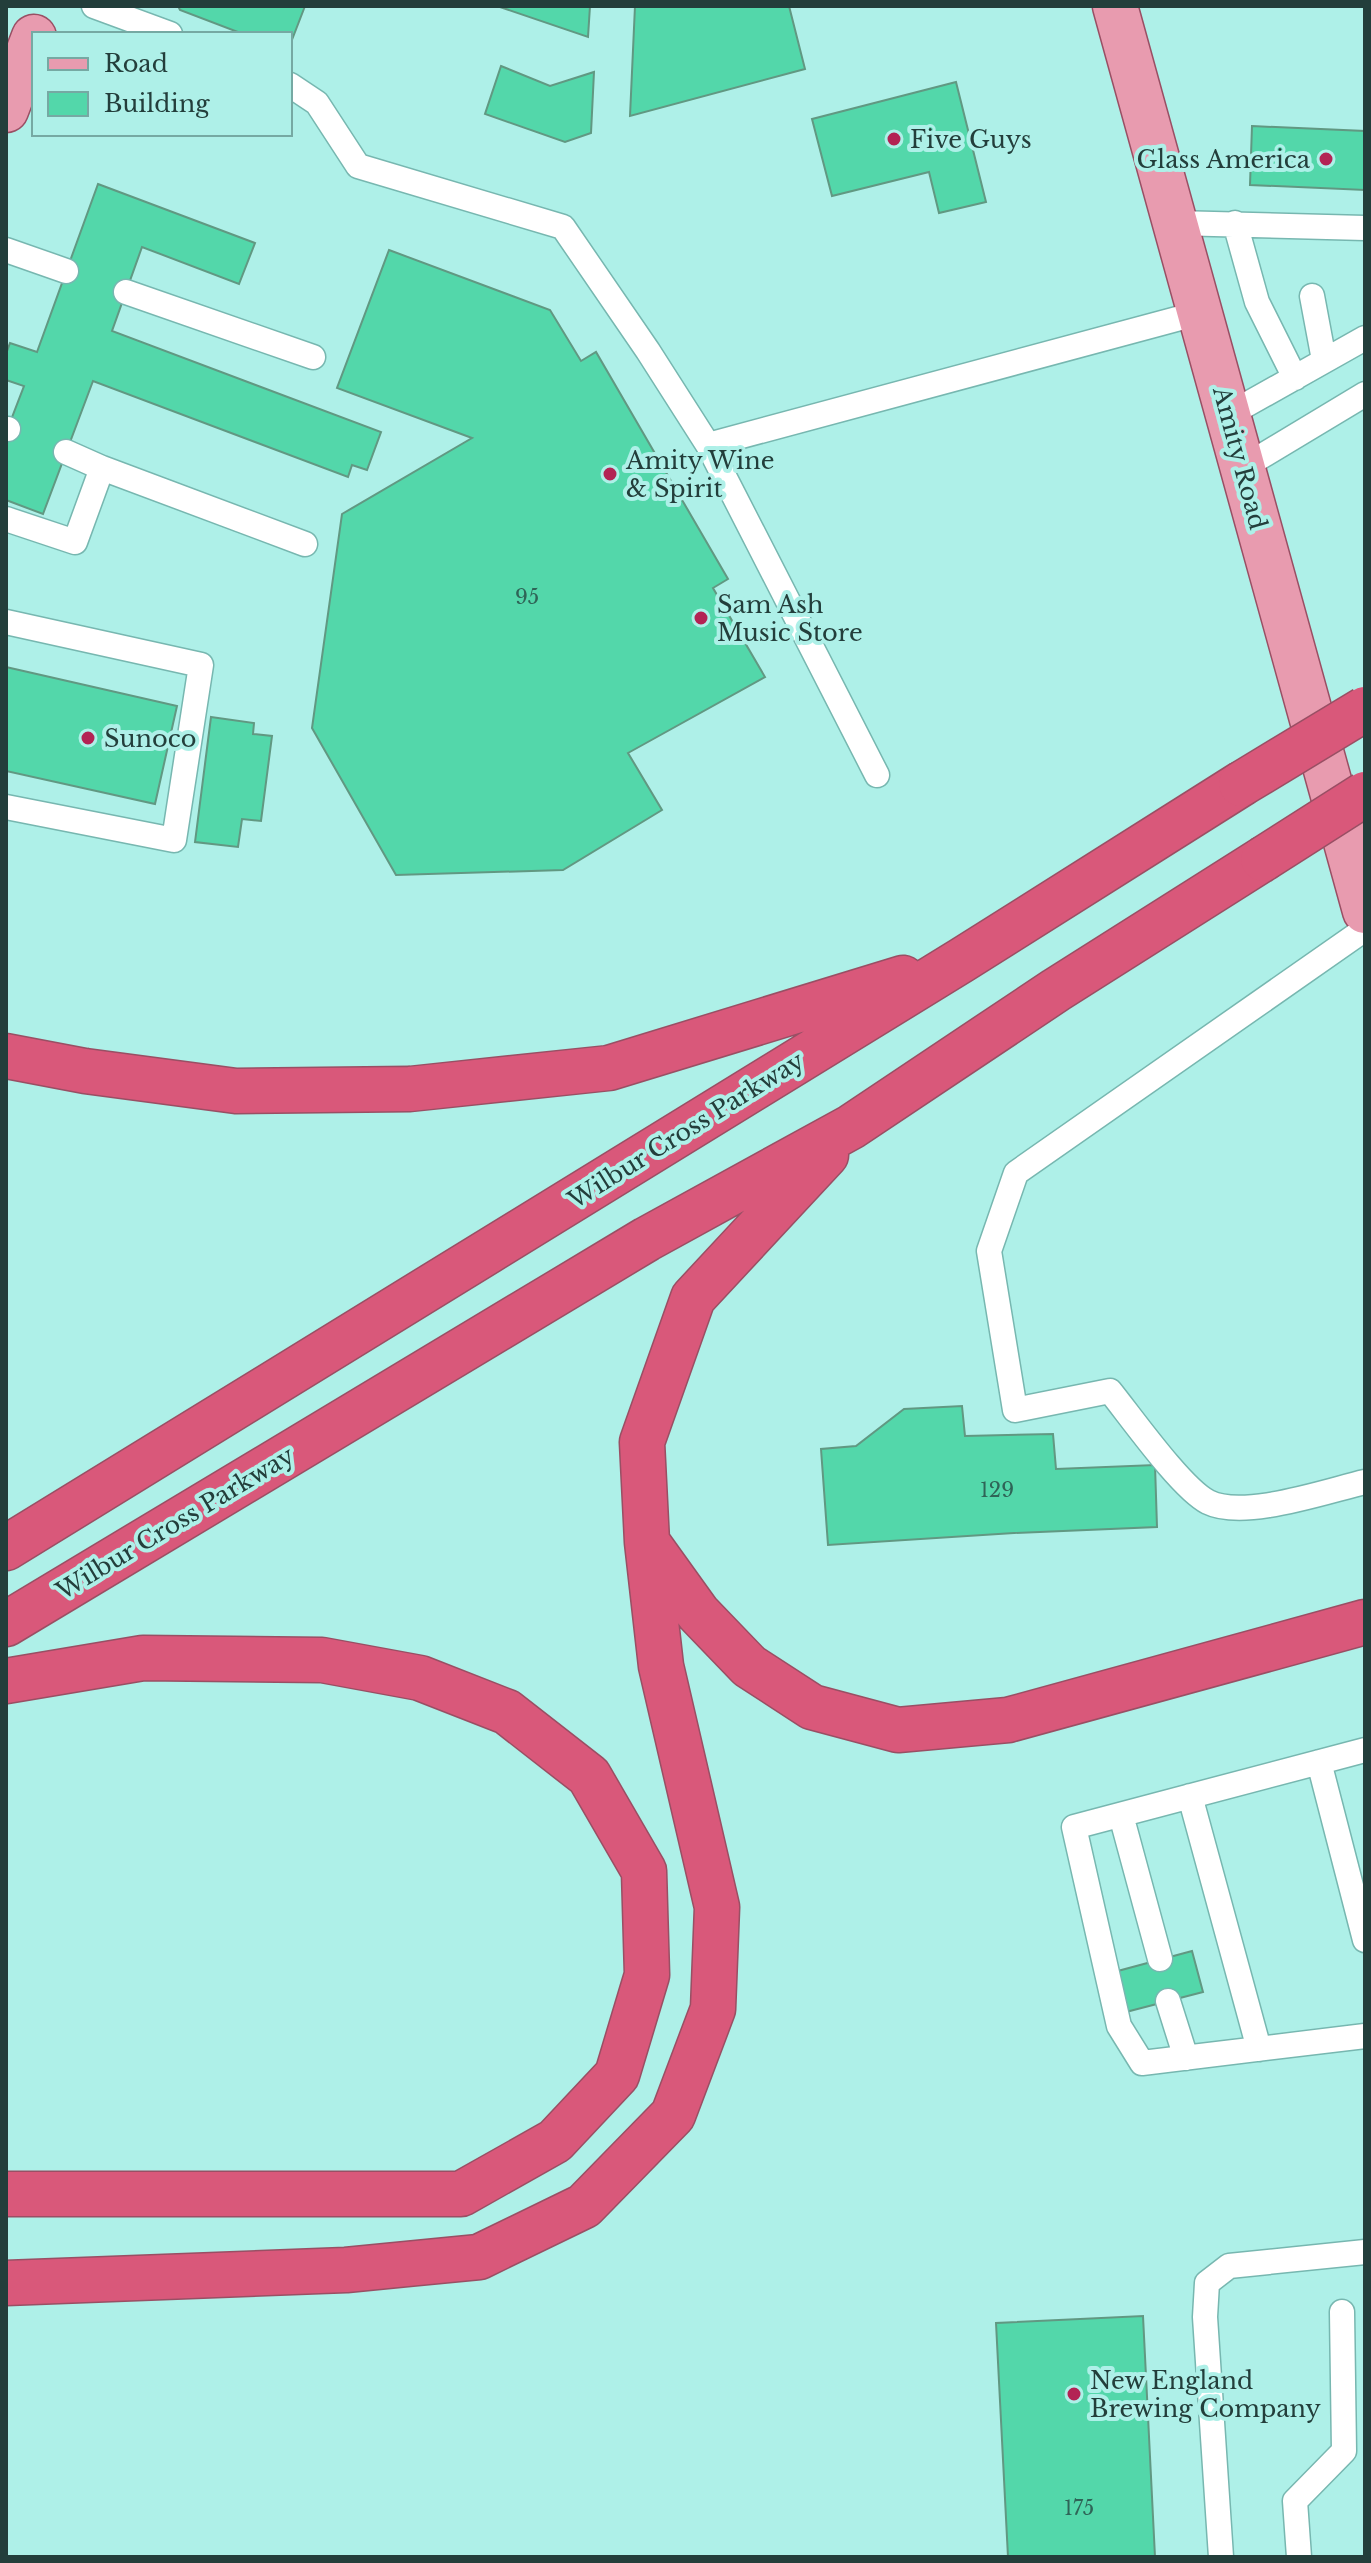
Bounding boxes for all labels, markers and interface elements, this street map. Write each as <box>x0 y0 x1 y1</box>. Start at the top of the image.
legend <box>32 32 292 136</box>
text: Road <box>104 49 168 78</box>
text: Building <box>104 89 210 118</box>
place label: Five Guys <box>910 125 1032 154</box>
marker: Five Guys <box>885 130 903 148</box>
place label: Glass America <box>1136 145 1311 174</box>
marker: Glass America <box>1317 150 1335 168</box>
street label: Amity Road <box>1207 382 1273 533</box>
place label: Amity Wine & Spirit <box>625 446 775 503</box>
marker: Amity Wine & Spirit <box>601 465 619 483</box>
house number: 95 <box>515 585 539 609</box>
place label: Sam Ash Music Store <box>717 590 863 647</box>
marker: Sam Ash Music Store <box>692 609 710 627</box>
place label: Sunoco <box>104 724 196 753</box>
marker: Sunoco <box>79 729 97 747</box>
street label: Wilbur Cross Parkway <box>562 1045 810 1215</box>
street label: Wilbur Cross Parkway <box>50 1440 300 1606</box>
house number: 129 <box>980 1478 1014 1502</box>
place label: New England Brewing Company <box>1090 2366 1322 2423</box>
marker: New England Brewing Company <box>1065 2385 1083 2403</box>
house number: 175 <box>1064 2496 1094 2520</box>

